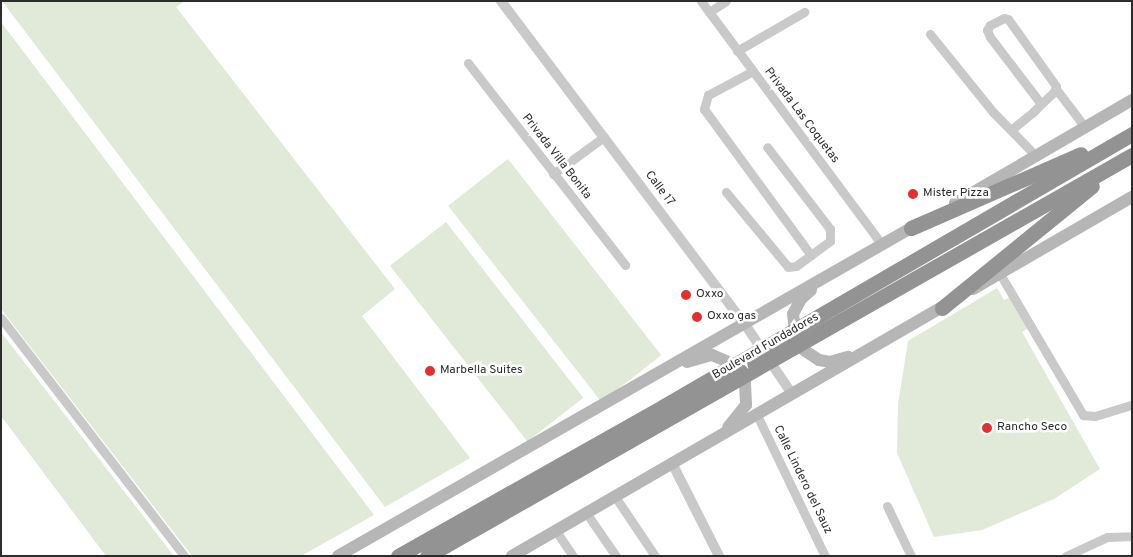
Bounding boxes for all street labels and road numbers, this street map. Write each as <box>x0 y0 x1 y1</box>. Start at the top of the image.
street label: Privada Las Coquetas <box>760 65 842 167</box>
street label: Privada Villa Bonita <box>518 111 594 203</box>
street label: Calle 17 <box>641 169 677 209</box>
street label: Boulevard Fundadores <box>710 311 822 383</box>
street label: Calle Lindero del Sauz <box>769 423 835 537</box>

